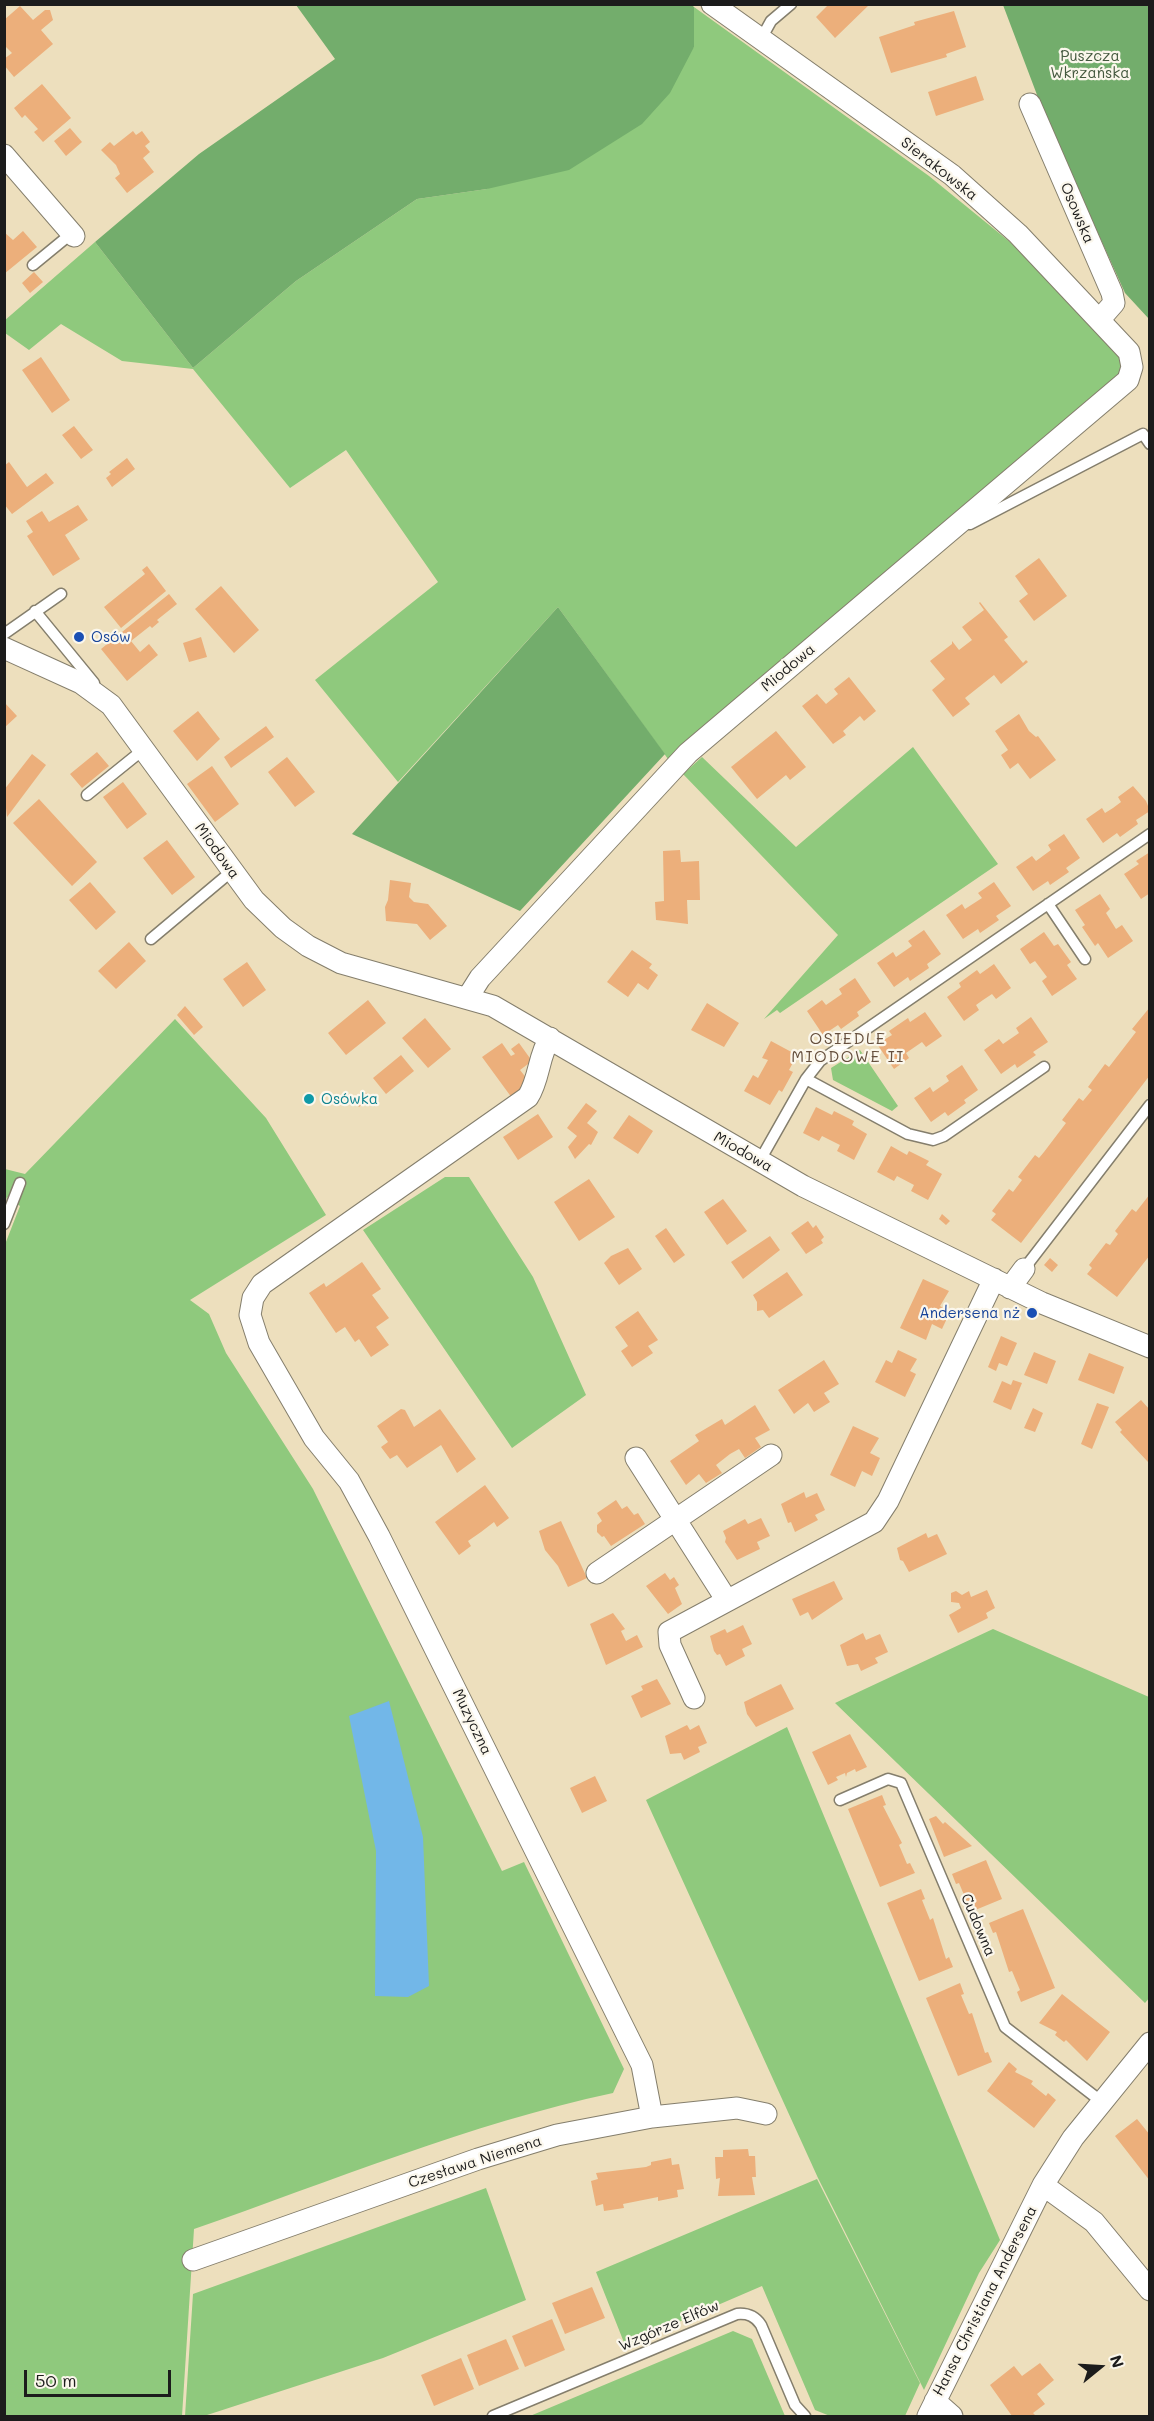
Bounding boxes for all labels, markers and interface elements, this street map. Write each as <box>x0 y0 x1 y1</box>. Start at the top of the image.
park label: Puszcza Wkrzańska <box>1050 47 1130 82</box>
street label: Sierakowska <box>897 133 981 205</box>
street label: Osowska <box>1056 180 1098 246</box>
place label: Osów <box>91 628 131 646</box>
marker: Osów <box>72 630 86 644</box>
street label: Miodowa <box>757 640 819 696</box>
street label: Miodowa <box>191 819 243 883</box>
district label: OSIEDLE MIODOWE II <box>791 1029 905 1067</box>
place label: Osówka <box>321 1090 378 1108</box>
marker: Osówka <box>302 1092 316 1106</box>
street label: Miodowa <box>710 1128 776 1176</box>
place label: Andersena nż <box>919 1304 1020 1322</box>
marker: Andersena nż <box>1025 1306 1039 1320</box>
street label: Muzyczna <box>448 1686 496 1758</box>
street label: Cudowna <box>957 1891 999 1959</box>
street label: Czesława Niemena <box>406 2132 544 2192</box>
street label: Hansa Christiana Andersena <box>929 2203 1041 2399</box>
street label: Wzgórze Elfów <box>616 2297 722 2355</box>
north arrow <box>1070 2337 1130 2397</box>
text: N <box>1106 2352 1129 2370</box>
scale bar <box>27 2358 174 2396</box>
text: 50 m <box>35 2368 77 2392</box>

